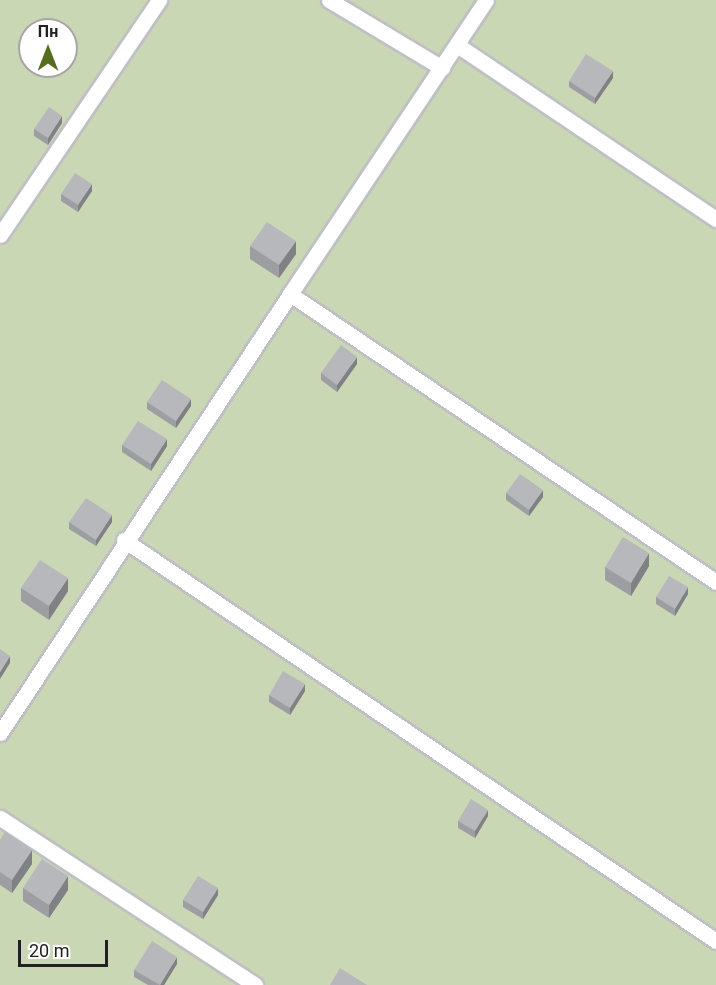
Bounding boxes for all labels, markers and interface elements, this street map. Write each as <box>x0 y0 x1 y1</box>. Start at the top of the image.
north arrow <box>18 18 78 78</box>
text: Пн <box>38 22 58 41</box>
scale bar <box>21 928 111 966</box>
text: 20 m <box>29 940 69 961</box>

